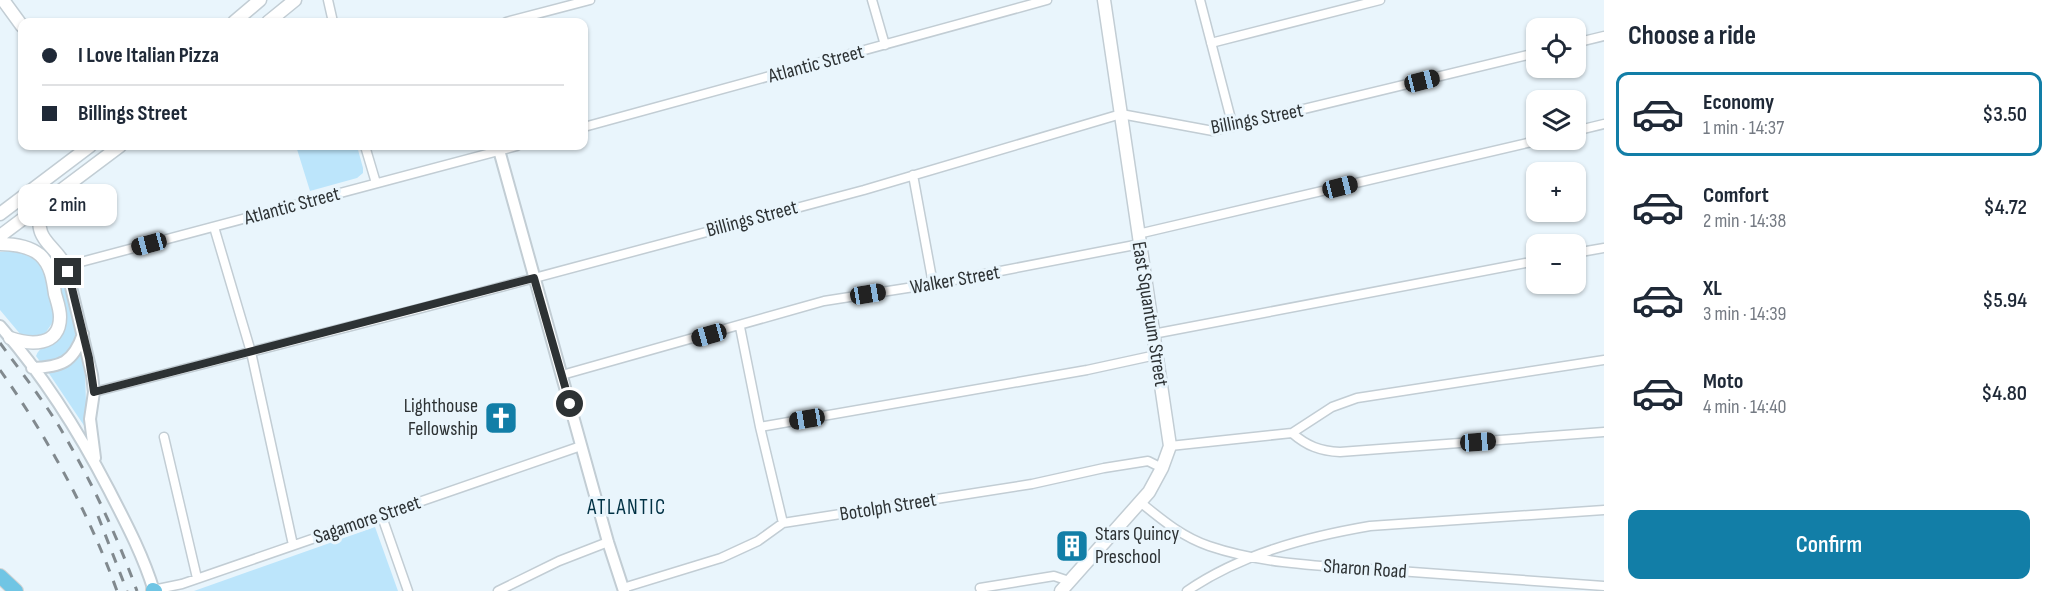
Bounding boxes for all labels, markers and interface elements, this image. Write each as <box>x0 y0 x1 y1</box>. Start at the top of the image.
map controls <box>1526 18 1586 294</box>
button: locate <box>1526 18 1586 78</box>
text: Choose a ride <box>1628 20 1756 52</box>
street label: Atlantic Street <box>765 40 866 89</box>
text: I Love Italian Pizza <box>78 42 219 69</box>
car <box>1402 68 1442 94</box>
icon: car <box>1631 87 1685 141</box>
text: Economy <box>1703 89 1774 116</box>
button: layers <box>1526 90 1586 150</box>
street label: Billings Street <box>1209 98 1305 140</box>
text: Billings Street <box>78 100 187 127</box>
text: $3.50 <box>1982 101 2027 128</box>
text: 1 min · 14:37 <box>1703 116 1784 140</box>
button: + <box>1526 162 1586 222</box>
car <box>1320 174 1360 200</box>
icon: car <box>1631 180 1685 234</box>
street label: Atlantic Street <box>241 182 342 231</box>
text: Comfort <box>1703 182 1769 209</box>
callout: 2 min <box>19 185 118 227</box>
text: 2 min <box>49 193 86 217</box>
text: $4.72 <box>1984 194 2027 221</box>
street label: Billings Street <box>704 195 800 243</box>
text: 2 min · 14:38 <box>1703 209 1786 233</box>
car <box>129 231 169 257</box>
button: − <box>1526 234 1586 294</box>
street label: East Squantum Street <box>1127 240 1173 388</box>
route end <box>54 258 81 285</box>
street label: Walker Street <box>908 260 1002 300</box>
icon: car <box>1631 273 1685 327</box>
text: XL <box>1703 275 1722 302</box>
car <box>849 282 887 306</box>
text: $5.94 <box>1982 287 2027 314</box>
text: 3 min · 14:39 <box>1703 302 1786 326</box>
car <box>689 321 729 349</box>
icon: car <box>1631 366 1685 420</box>
text: Moto <box>1703 368 1743 395</box>
text: $4.80 <box>1981 380 2027 407</box>
route start <box>556 390 583 417</box>
place label: Lighthouse Fellowship <box>404 394 478 441</box>
text: 4 min · 14:40 <box>1703 395 1786 419</box>
church icon: Lighthouse Fellowship <box>483 400 519 436</box>
car <box>788 407 826 431</box>
car <box>1459 432 1497 452</box>
street label: Botolph Street <box>838 488 938 526</box>
street label: Sagamore Street <box>310 490 424 550</box>
district label: ATLANTIC <box>586 495 667 520</box>
button: Confirm <box>1628 510 2030 579</box>
place label: Stars Quincy Preschool <box>1095 522 1179 569</box>
building icon: Stars Quincy Preschool <box>1054 528 1090 564</box>
street label: Sharon Road <box>1322 554 1408 584</box>

